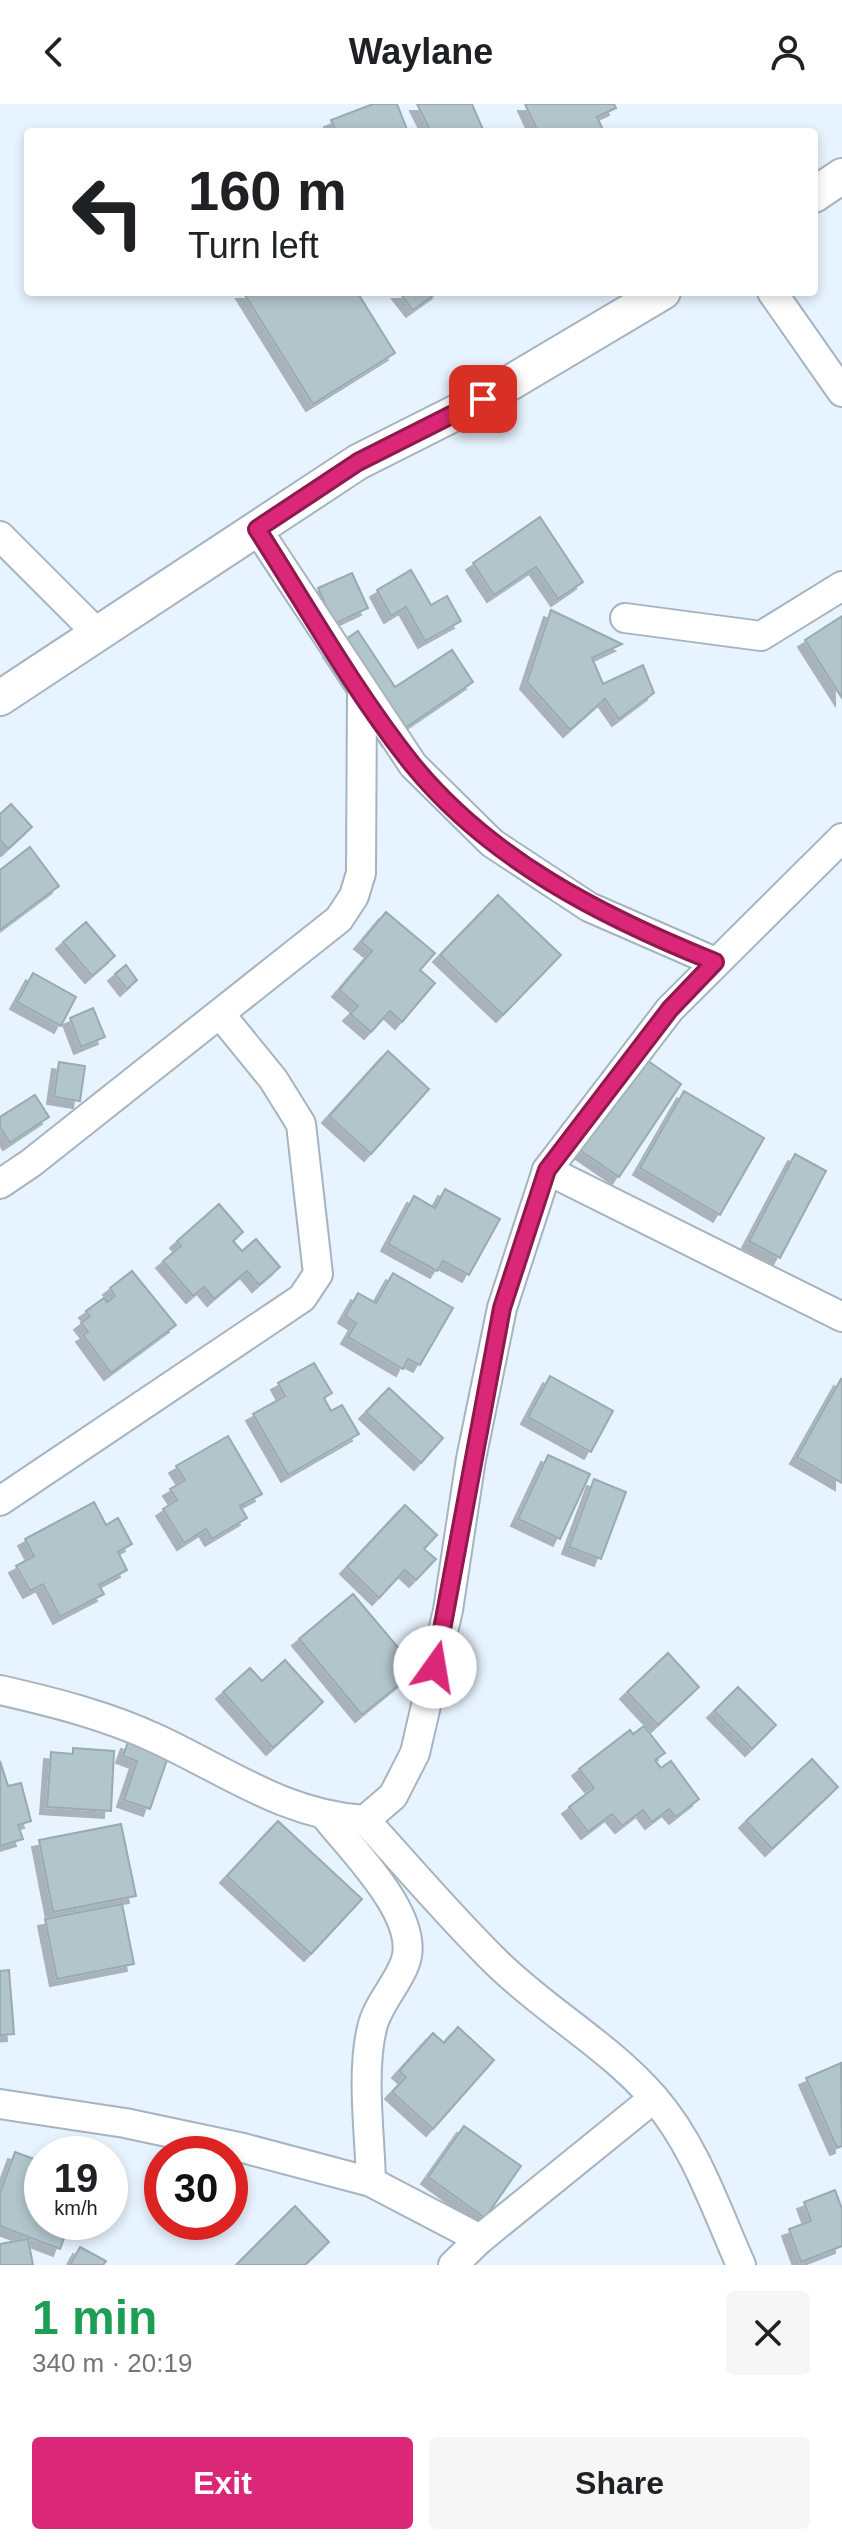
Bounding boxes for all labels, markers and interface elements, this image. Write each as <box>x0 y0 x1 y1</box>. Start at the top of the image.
icon: back <box>32 30 76 74</box>
icon: person <box>766 30 810 74</box>
text: Waylane <box>349 31 493 72</box>
text: 160 m <box>188 159 347 222</box>
icon: left <box>56 160 160 264</box>
text: Turn left <box>188 225 319 266</box>
pin <box>449 365 517 433</box>
icon: arrive <box>461 377 505 421</box>
position arrow <box>393 1625 477 1709</box>
speed limit sign: 30 <box>144 2136 248 2240</box>
text: 19 <box>54 2156 98 2200</box>
text: km/h <box>54 2197 98 2219</box>
text: 1 min <box>32 2291 157 2344</box>
button: close <box>726 2291 810 2375</box>
text: 340 m · 20:19 <box>32 2348 192 2378</box>
button: Exit <box>32 2437 413 2529</box>
button: Share <box>429 2437 810 2529</box>

